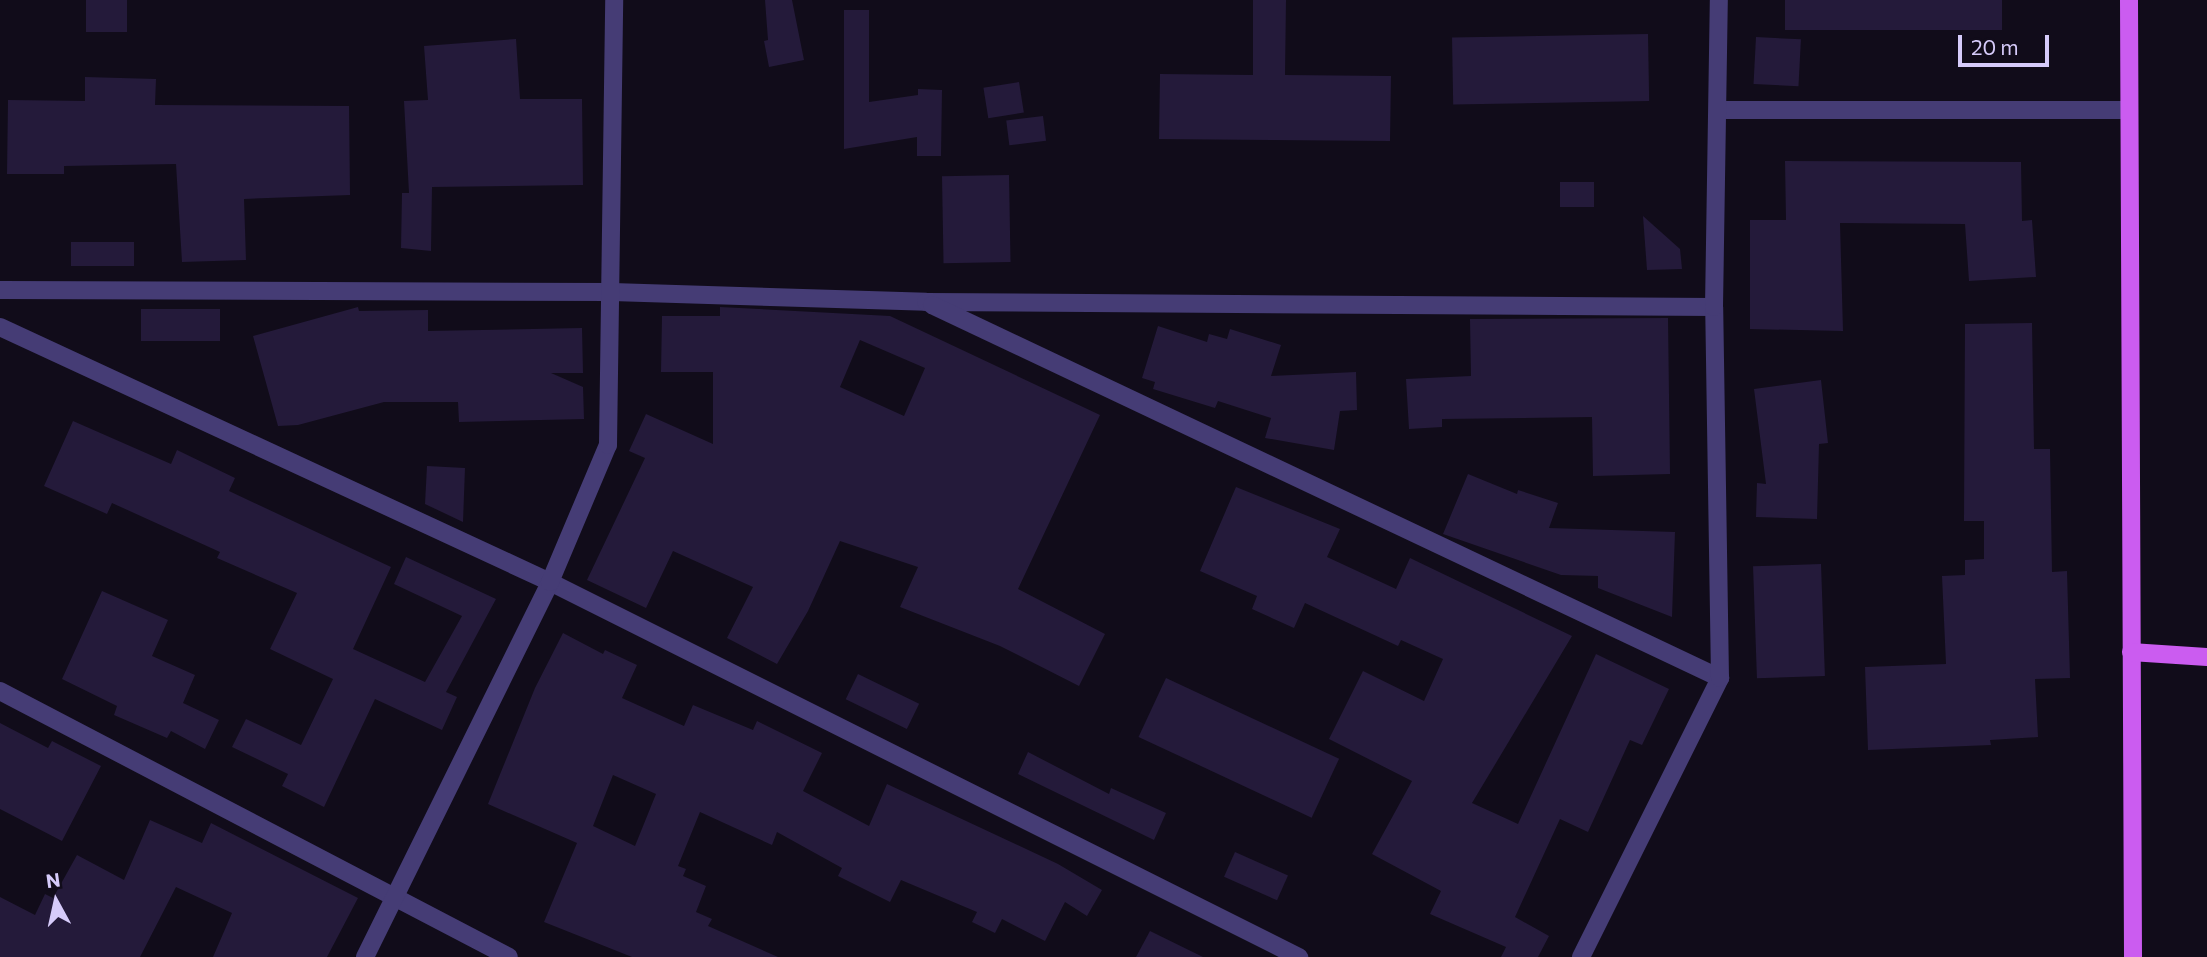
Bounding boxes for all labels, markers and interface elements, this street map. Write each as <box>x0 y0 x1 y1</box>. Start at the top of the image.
scale bar <box>1962 21 2053 65</box>
text: 20 m <box>1971 34 2019 59</box>
north arrow <box>21 866 91 936</box>
text: N <box>44 867 62 892</box>

